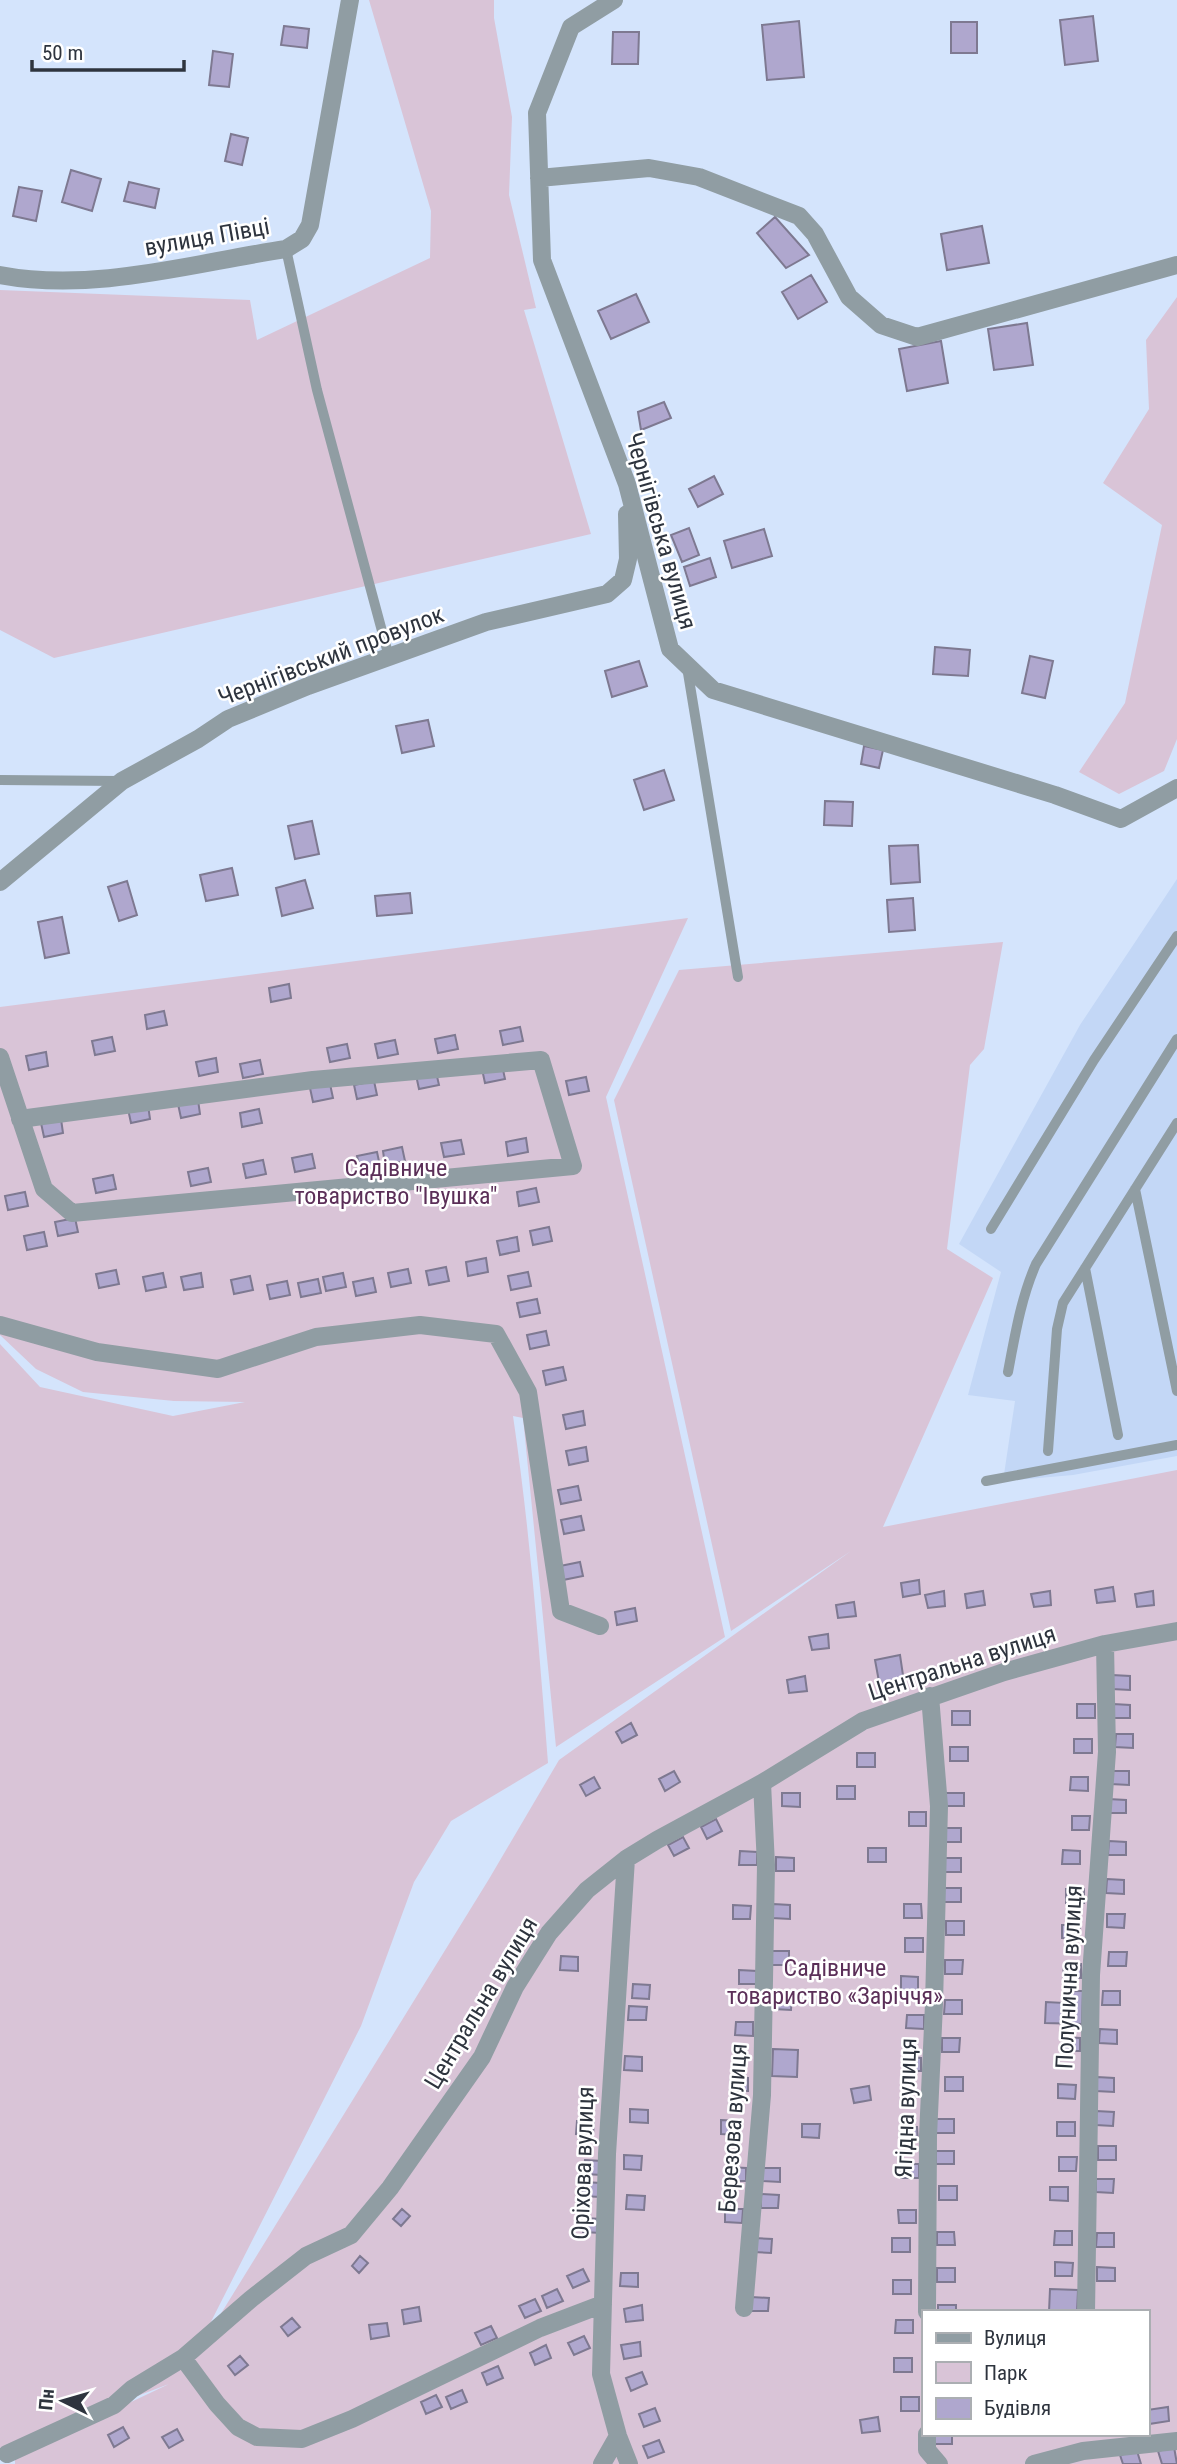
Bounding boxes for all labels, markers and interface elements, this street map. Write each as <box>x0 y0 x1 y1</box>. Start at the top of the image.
scale bar <box>32 28 184 72</box>
text: 50 m <box>42 41 83 65</box>
street label: вулиця Півці <box>142 212 272 262</box>
street label: Чернігівська вулиця <box>620 430 702 632</box>
street label: Чернігівський провулок <box>214 600 448 712</box>
park label: Садівниче товариство "Івушка" <box>295 1154 497 1210</box>
street label: Центральна вулиця <box>865 1619 1059 1707</box>
street label: Полунична вулиця <box>1050 1884 1088 2070</box>
street label: Центральна вулиця <box>419 1912 543 2094</box>
park label: Садівниче товариство «Заріччя» <box>727 1954 943 2010</box>
street label: Ягідна вулиця <box>890 2037 922 2179</box>
street label: Березова вулиця <box>713 2042 753 2214</box>
street label: Оріхова вулиця <box>566 2086 600 2240</box>
legend <box>922 2310 1149 2436</box>
text: Вулиця <box>984 2326 1046 2350</box>
text: Парк <box>984 2361 1028 2385</box>
north arrow <box>28 2366 98 2436</box>
text: Пн <box>34 2388 59 2411</box>
text: Будівля <box>984 2396 1051 2420</box>

